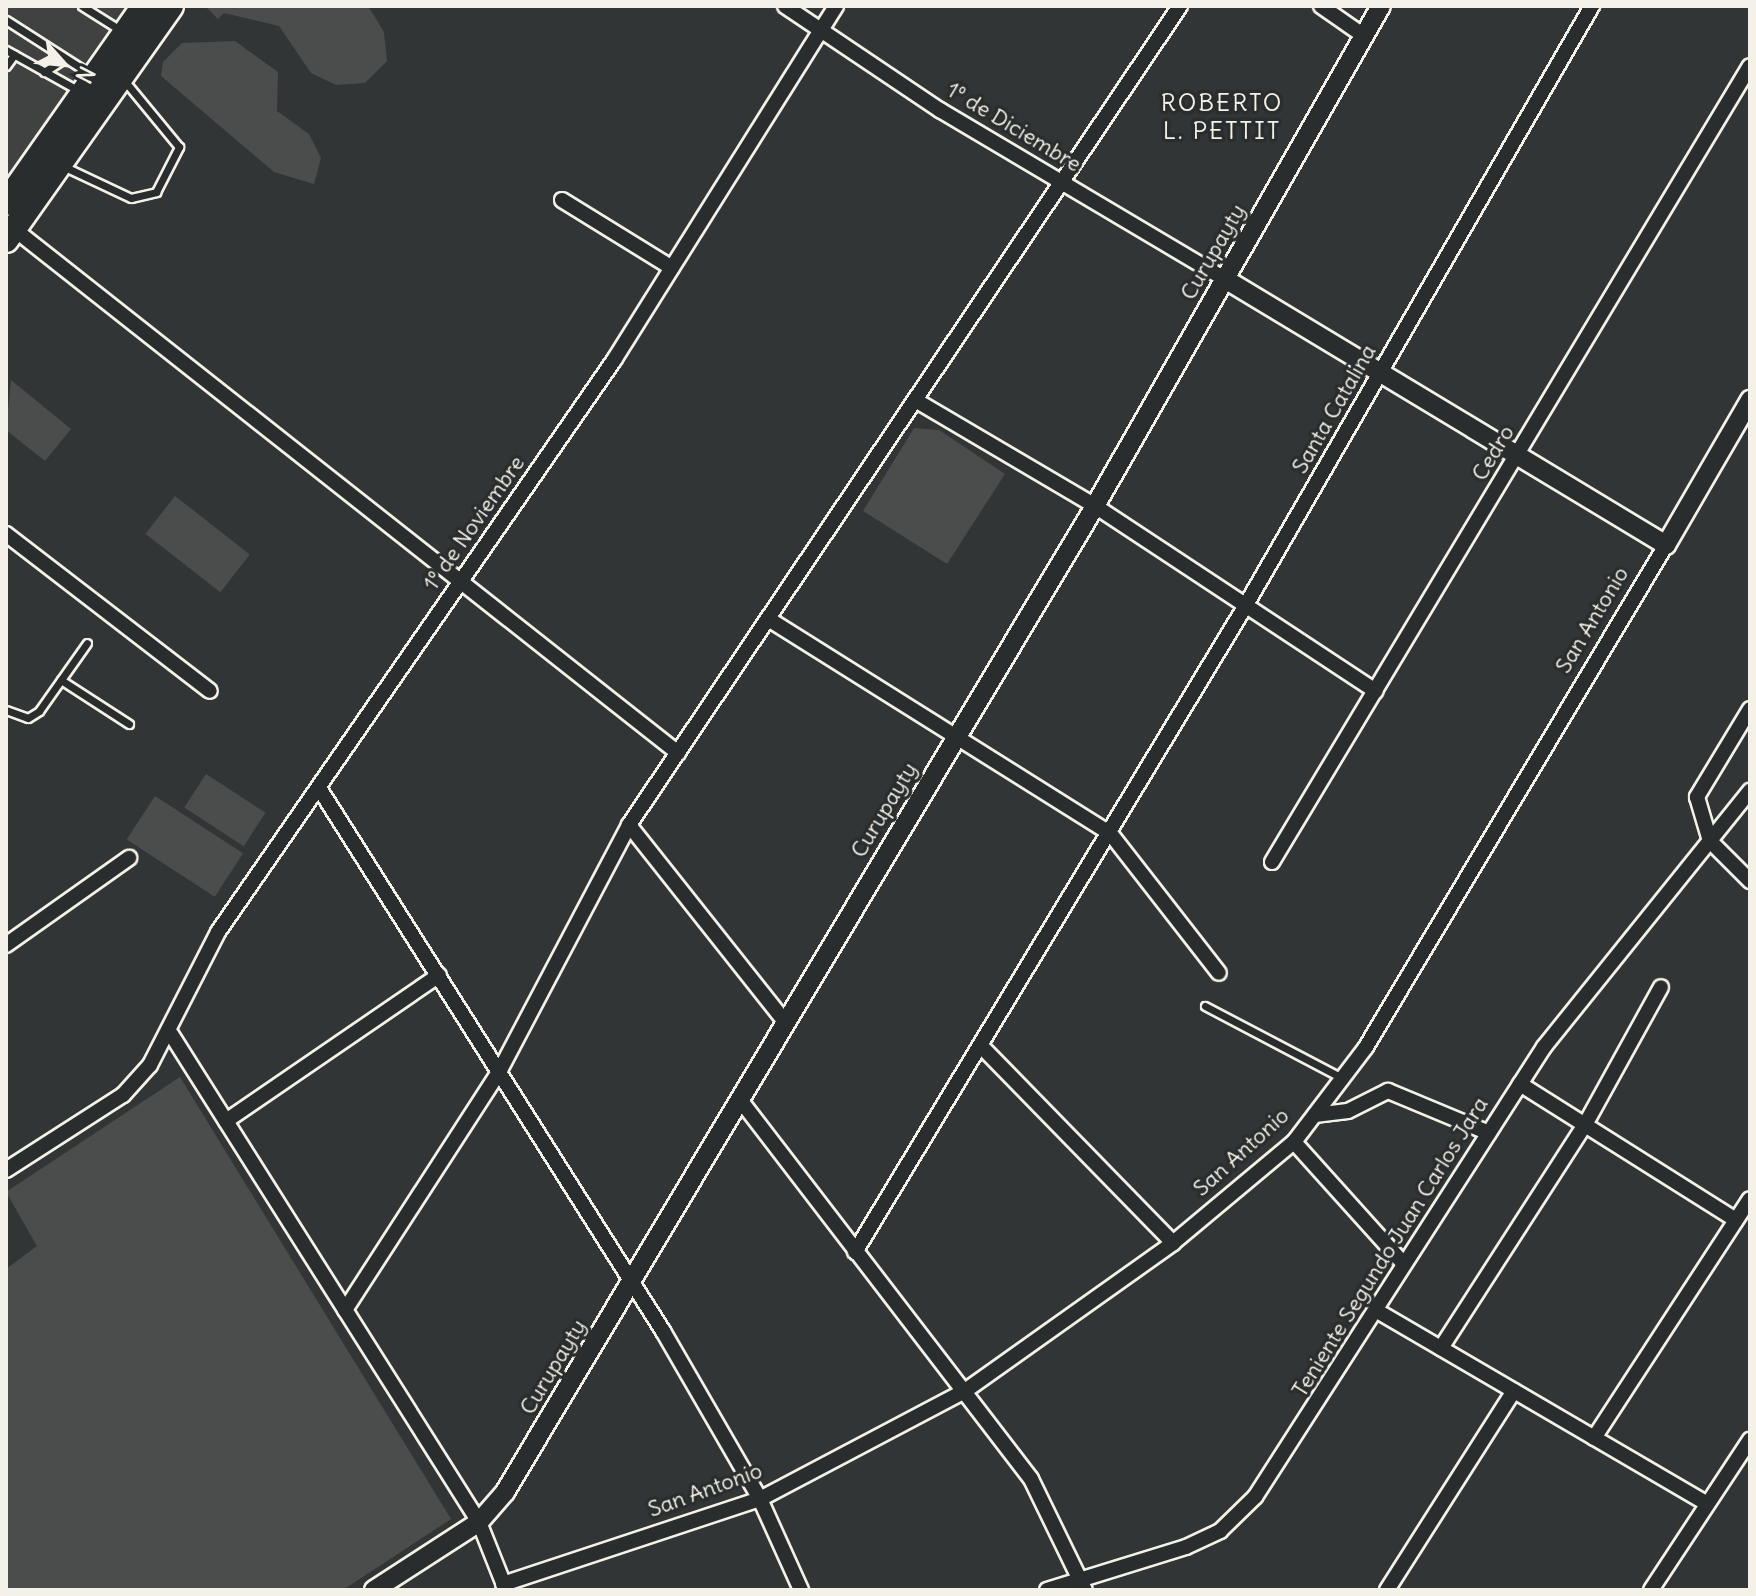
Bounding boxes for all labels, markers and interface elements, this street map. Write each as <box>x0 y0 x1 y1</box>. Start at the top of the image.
north arrow <box>24 24 104 104</box>
text: N <box>69 62 101 88</box>
street label: 1º de Diciembre <box>942 77 1086 177</box>
district label: ROBERTO L. PETTIT <box>1161 89 1283 145</box>
street label: Curupayty <box>1175 199 1251 305</box>
street label: Santa Catalina <box>1286 340 1382 478</box>
street label: Cedro <box>1466 421 1520 485</box>
street label: 1º de Noviembre <box>418 451 530 595</box>
street label: San Antonio <box>1550 562 1634 678</box>
street label: Curupayty <box>845 758 923 862</box>
street label: Teniente Segundo Juan Carlos Jara <box>1286 1092 1494 1402</box>
street label: San Antonio <box>1188 1102 1294 1202</box>
street label: Curupayty <box>514 1315 592 1419</box>
street label: San Antonio <box>644 1457 766 1523</box>

